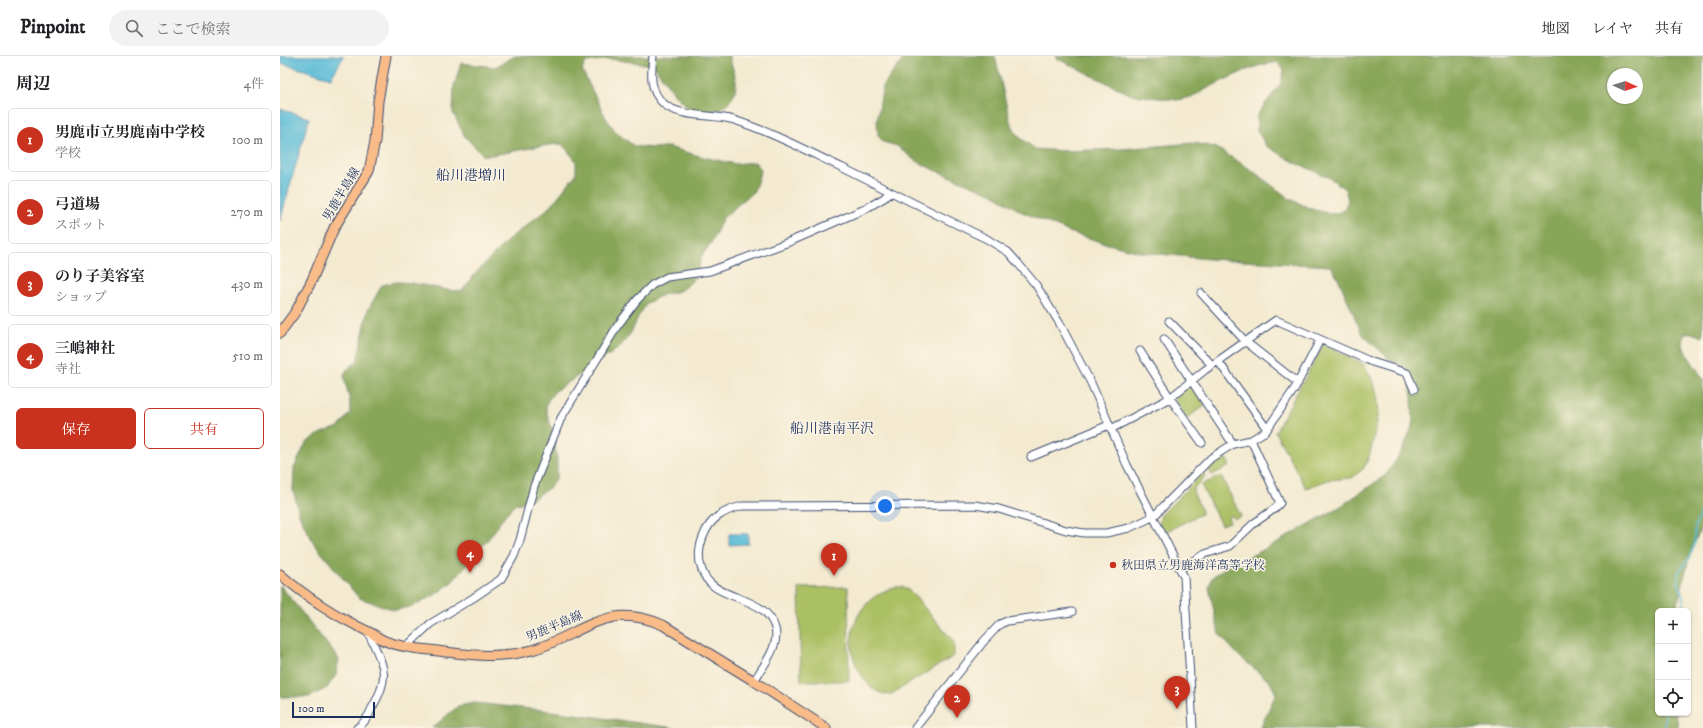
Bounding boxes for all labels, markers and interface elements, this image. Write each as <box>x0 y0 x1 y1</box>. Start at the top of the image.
search box <box>109 10 389 46</box>
text: Pinpoint <box>20 16 85 39</box>
icon: search <box>123 17 145 39</box>
text: ここで検索 <box>155 20 230 39</box>
text: 地図 <box>1542 20 1570 38</box>
text: レイヤ <box>1592 20 1633 38</box>
text: 共有 <box>1655 20 1683 38</box>
north arrow <box>1607 68 1643 104</box>
text: 周辺 <box>16 73 50 95</box>
text: 4件 <box>244 76 264 92</box>
text: 男鹿市立男鹿南中学校 <box>55 123 205 142</box>
text: 1 <box>28 132 32 148</box>
text: 100 m <box>232 132 263 148</box>
text: 学校 <box>55 145 81 161</box>
street label: 男鹿半島線 <box>320 165 363 224</box>
district label: 船川港増川 <box>436 167 506 185</box>
text: 弓道場 <box>55 195 100 214</box>
text: 2 <box>27 204 33 220</box>
text: 270 m <box>231 204 263 220</box>
text: スポット <box>55 217 107 233</box>
text: のり子美容室 <box>55 267 145 286</box>
text: 3 <box>28 276 32 292</box>
text: 430 m <box>231 276 263 292</box>
text: ショップ <box>55 289 107 305</box>
text: 三嶋神社 <box>55 339 115 358</box>
text: 4 <box>26 348 34 364</box>
text: 510 m <box>232 348 263 364</box>
text: 寺社 <box>55 361 81 377</box>
button: 保存 <box>16 408 136 449</box>
button: 共有 <box>144 408 264 449</box>
district label: 船川港南平沢 <box>790 420 874 438</box>
your location <box>875 496 895 516</box>
pin: 4 <box>457 540 483 573</box>
pin: 1 <box>821 543 847 576</box>
place label: 秋田県立男鹿海洋高等学校 <box>1121 558 1265 573</box>
marker: 秋田県立男鹿海洋高等学校 <box>1108 560 1118 570</box>
street label: 男鹿半島線 <box>524 608 585 645</box>
map controls <box>1655 608 1691 716</box>
button: + <box>1655 608 1691 644</box>
button: − <box>1655 644 1691 680</box>
pin: 3 <box>1164 676 1190 709</box>
button: locate <box>1655 680 1691 716</box>
pin: 2 <box>944 685 970 718</box>
scale bar <box>292 700 375 719</box>
text: 100 m <box>298 702 324 716</box>

